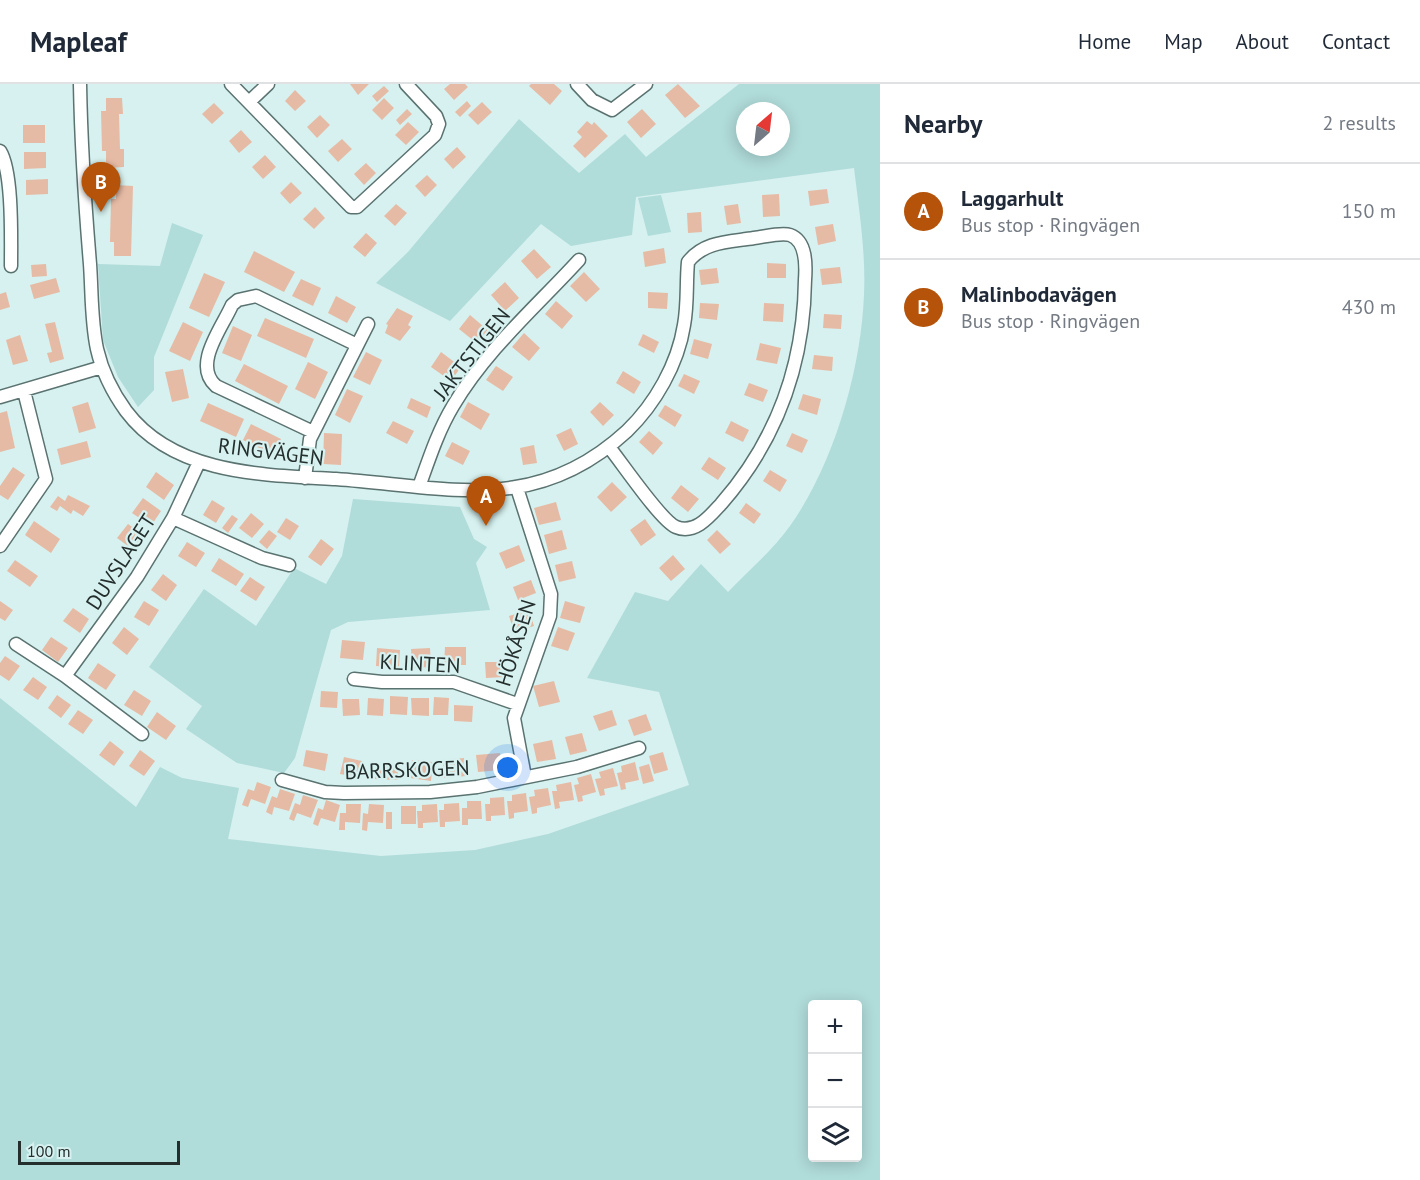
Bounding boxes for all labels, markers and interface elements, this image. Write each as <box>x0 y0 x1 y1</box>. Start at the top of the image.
text: Mapleaf <box>30 23 127 60</box>
text: Home <box>1078 28 1131 55</box>
text: Map <box>1164 28 1203 55</box>
text: About <box>1236 28 1289 55</box>
text: Contact <box>1322 28 1390 55</box>
north arrow <box>736 102 790 156</box>
text: Nearby <box>904 107 982 140</box>
text: 2 results <box>1323 110 1396 136</box>
pin: B <box>82 162 120 212</box>
text: Laggarhult <box>961 184 1063 212</box>
text: A <box>917 198 930 224</box>
text: 150 m <box>1342 198 1396 224</box>
text: Bus stop · Ringvägen <box>961 212 1140 238</box>
text: Malinbodavägen <box>961 280 1117 308</box>
text: B <box>918 294 929 320</box>
text: 430 m <box>1342 294 1396 320</box>
street label: JAKTSTIGEN <box>427 302 516 406</box>
text: Bus stop · Ringvägen <box>961 308 1140 334</box>
street label: RINGVÄGEN <box>217 432 326 471</box>
pin: A <box>466 476 506 526</box>
street label: DUVSLAGET <box>80 508 162 615</box>
street label: HÖKÅSEN <box>490 596 542 690</box>
street label: KLINTEN <box>379 648 461 679</box>
your location <box>493 753 522 782</box>
street label: BARRSKOGEN <box>344 754 470 785</box>
map controls <box>808 1000 862 1162</box>
button: + <box>808 1000 862 1054</box>
button: − <box>808 1054 862 1108</box>
button: layers <box>808 1108 862 1162</box>
scale bar <box>18 1138 180 1166</box>
text: 100 m <box>27 1141 70 1161</box>

